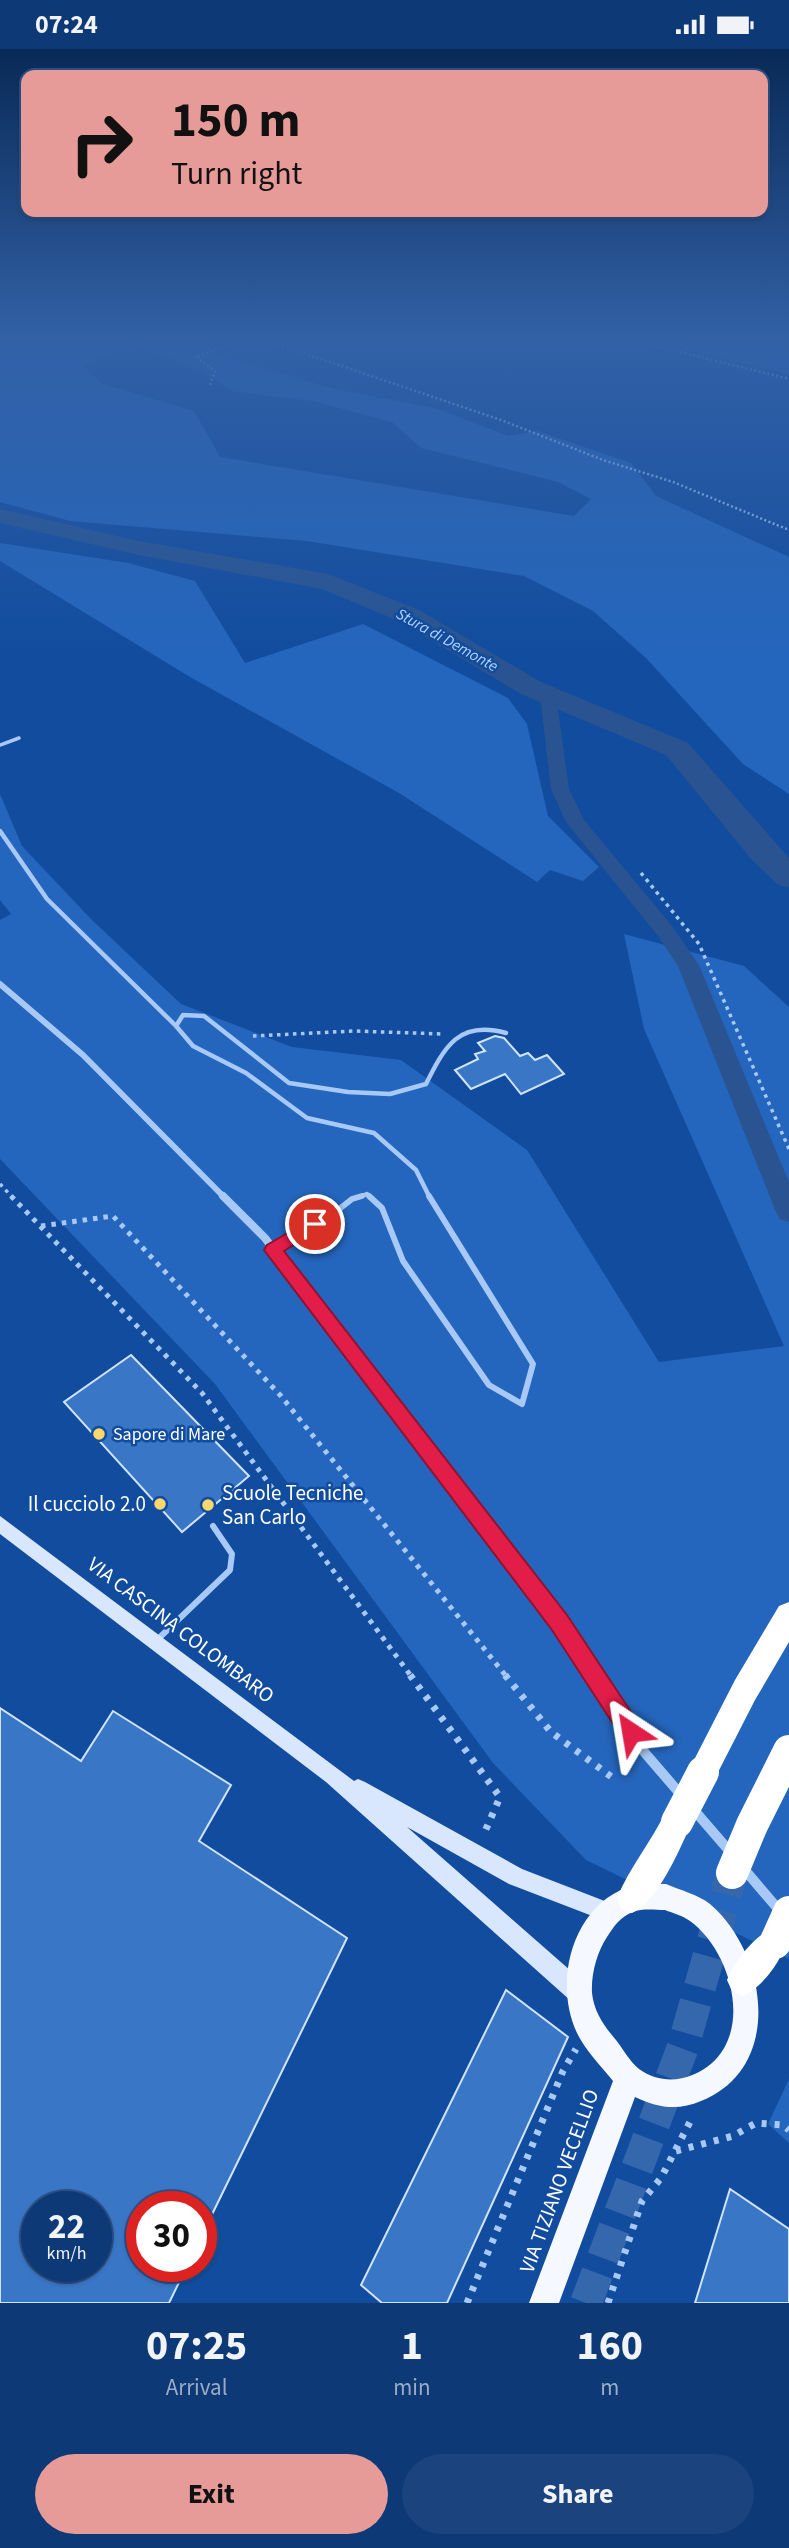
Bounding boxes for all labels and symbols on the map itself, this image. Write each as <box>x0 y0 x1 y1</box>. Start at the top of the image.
water label: Stura di Demonte <box>392 603 502 677</box>
pin <box>285 1194 345 1254</box>
place label: Sapore di Mare <box>113 1422 225 1447</box>
marker: Sapore di Mare <box>91 1426 107 1442</box>
place label: Scuole Tecniche San Carlo <box>222 1478 364 1532</box>
place label: Il cucciolo 2.0 <box>28 1489 146 1519</box>
marker: Il cucciolo 2.0 <box>152 1496 168 1512</box>
marker: Scuole Tecniche San Carlo <box>200 1497 216 1513</box>
street label: VIA CASCINA COLOMBARO <box>81 1550 281 1710</box>
position arrow <box>594 1695 668 1769</box>
street label: VIA TIZIANO VECELLIO <box>512 2085 606 2277</box>
speed limit sign: 30 <box>126 2191 217 2282</box>

